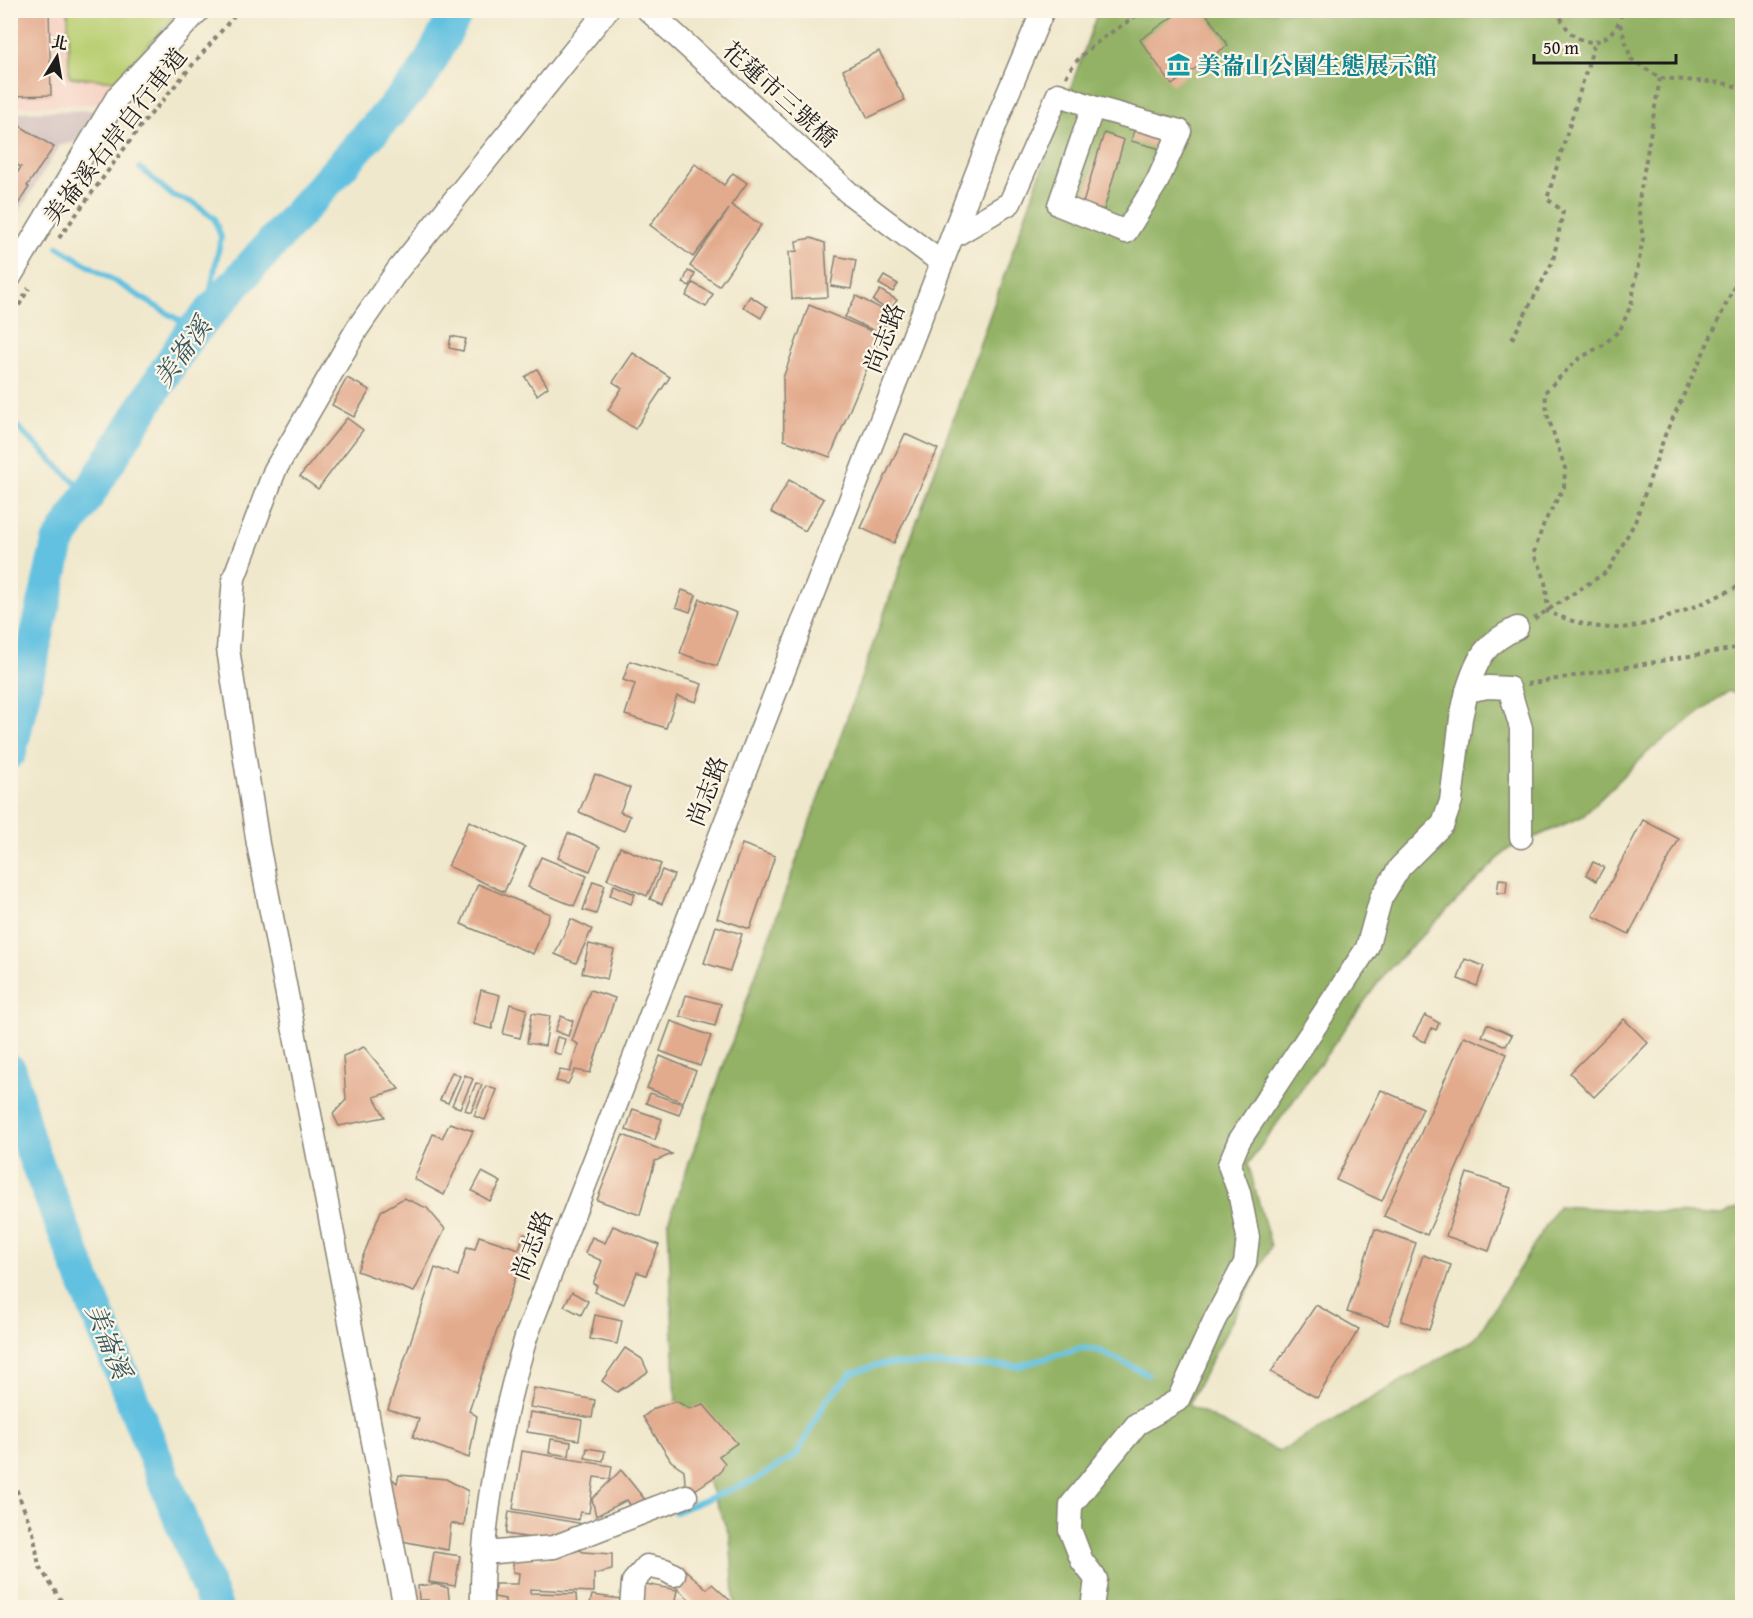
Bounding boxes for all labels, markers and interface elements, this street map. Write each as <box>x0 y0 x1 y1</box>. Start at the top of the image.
north arrow <box>27 27 87 87</box>
scale bar <box>1534 27 1676 65</box>
text: 北 <box>50 29 70 56</box>
street label: 花蓮市三號橋 <box>715 33 845 155</box>
text: 50 m <box>1543 34 1579 61</box>
street label: 美崙溪右岸自行車道 <box>35 40 195 232</box>
place label: 美崙山公園生態展示館 <box>1197 48 1437 83</box>
museum icon: 美崙山公園生態展示館 <box>1166 52 1192 78</box>
street label: 尚志路 <box>855 298 913 378</box>
water label: 美崙溪 <box>143 307 222 395</box>
street label: 尚志路 <box>678 751 736 831</box>
street label: 尚志路 <box>503 1205 561 1285</box>
water label: 美崙溪 <box>76 1298 143 1387</box>

